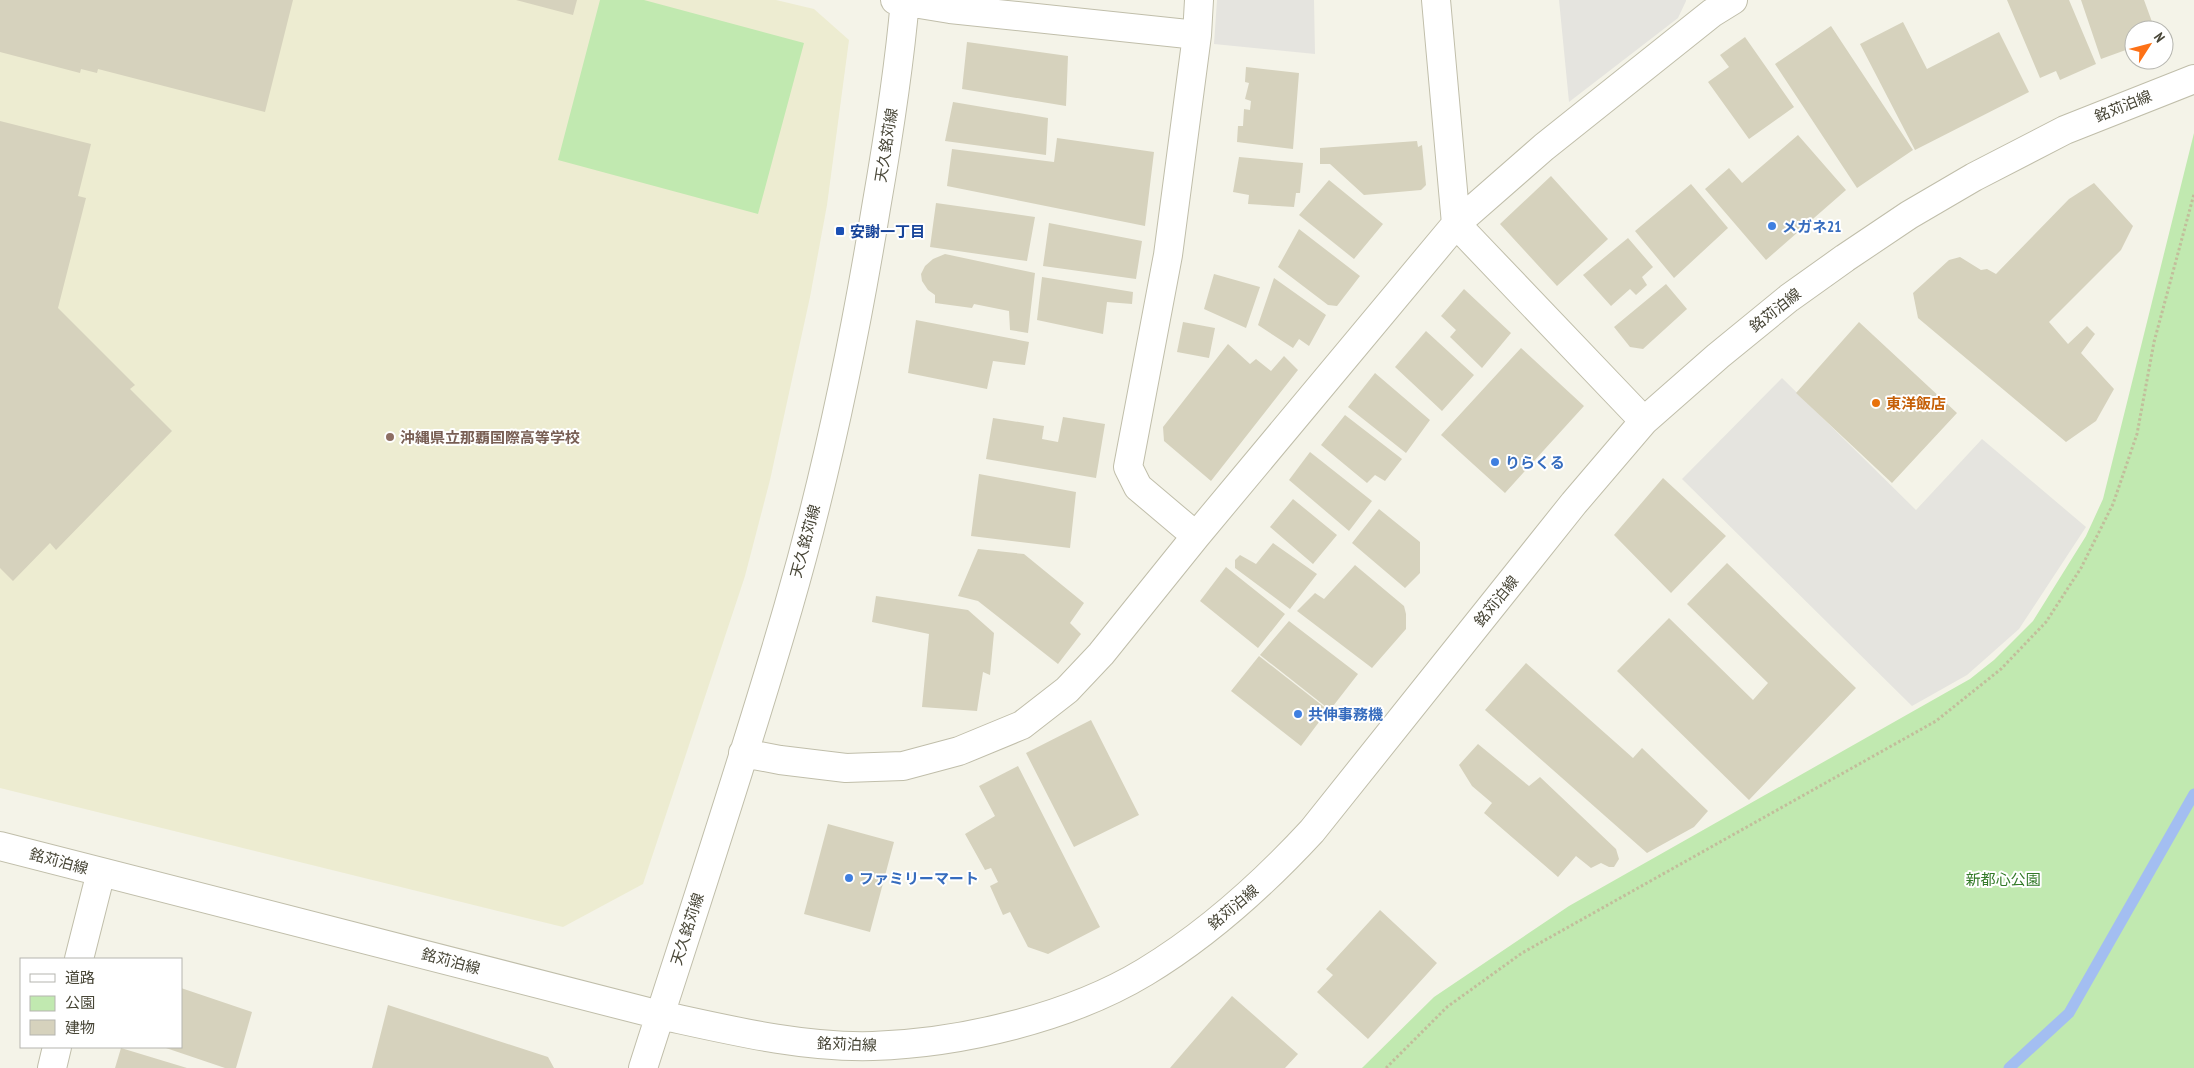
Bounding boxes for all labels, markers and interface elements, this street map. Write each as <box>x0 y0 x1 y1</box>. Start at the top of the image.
north arrow <box>2124 20 2174 70</box>
text: N <box>2150 29 2169 46</box>
street label: 銘苅泊線 <box>2092 86 2154 126</box>
street label: 天久銘苅線 <box>871 106 901 184</box>
place label: メガネ21 <box>1782 217 1841 236</box>
marker: メガネ21 <box>1766 220 1778 232</box>
place label: 安謝一丁目 <box>850 222 925 241</box>
marker: 安謝一丁目 <box>834 225 846 237</box>
street label: 銘苅泊線 <box>1746 284 1804 336</box>
place label: 東洋飯店 <box>1886 394 1946 413</box>
marker: 東洋飯店 <box>1870 397 1882 409</box>
place label: 沖縄県立那覇国際高等学校 <box>400 428 580 447</box>
marker: 沖縄県立那覇国際高等学校 <box>384 431 396 443</box>
place label: りらくる <box>1505 453 1565 472</box>
marker: りらくる <box>1489 456 1501 468</box>
street label: 天久銘苅線 <box>786 502 824 580</box>
street label: 銘苅泊線 <box>1470 572 1522 630</box>
place label: 共伸事務機 <box>1308 705 1383 724</box>
marker: 共伸事務機 <box>1292 708 1304 720</box>
street label: 銘苅泊線 <box>28 844 90 878</box>
place label: ファミリーマート <box>859 869 979 888</box>
park label: 新都心公園 <box>1965 870 2041 889</box>
marker: ファミリーマート <box>843 872 855 884</box>
street label: 銘苅泊線 <box>1204 880 1262 934</box>
street label: 天久銘苅線 <box>666 890 708 968</box>
street label: 銘苅泊線 <box>420 944 482 978</box>
legend <box>20 958 182 1048</box>
text: 道路 <box>65 968 95 987</box>
text: 公園 <box>65 993 95 1012</box>
text: 建物 <box>65 1018 95 1037</box>
street label: 銘苅泊線 <box>817 1033 877 1055</box>

